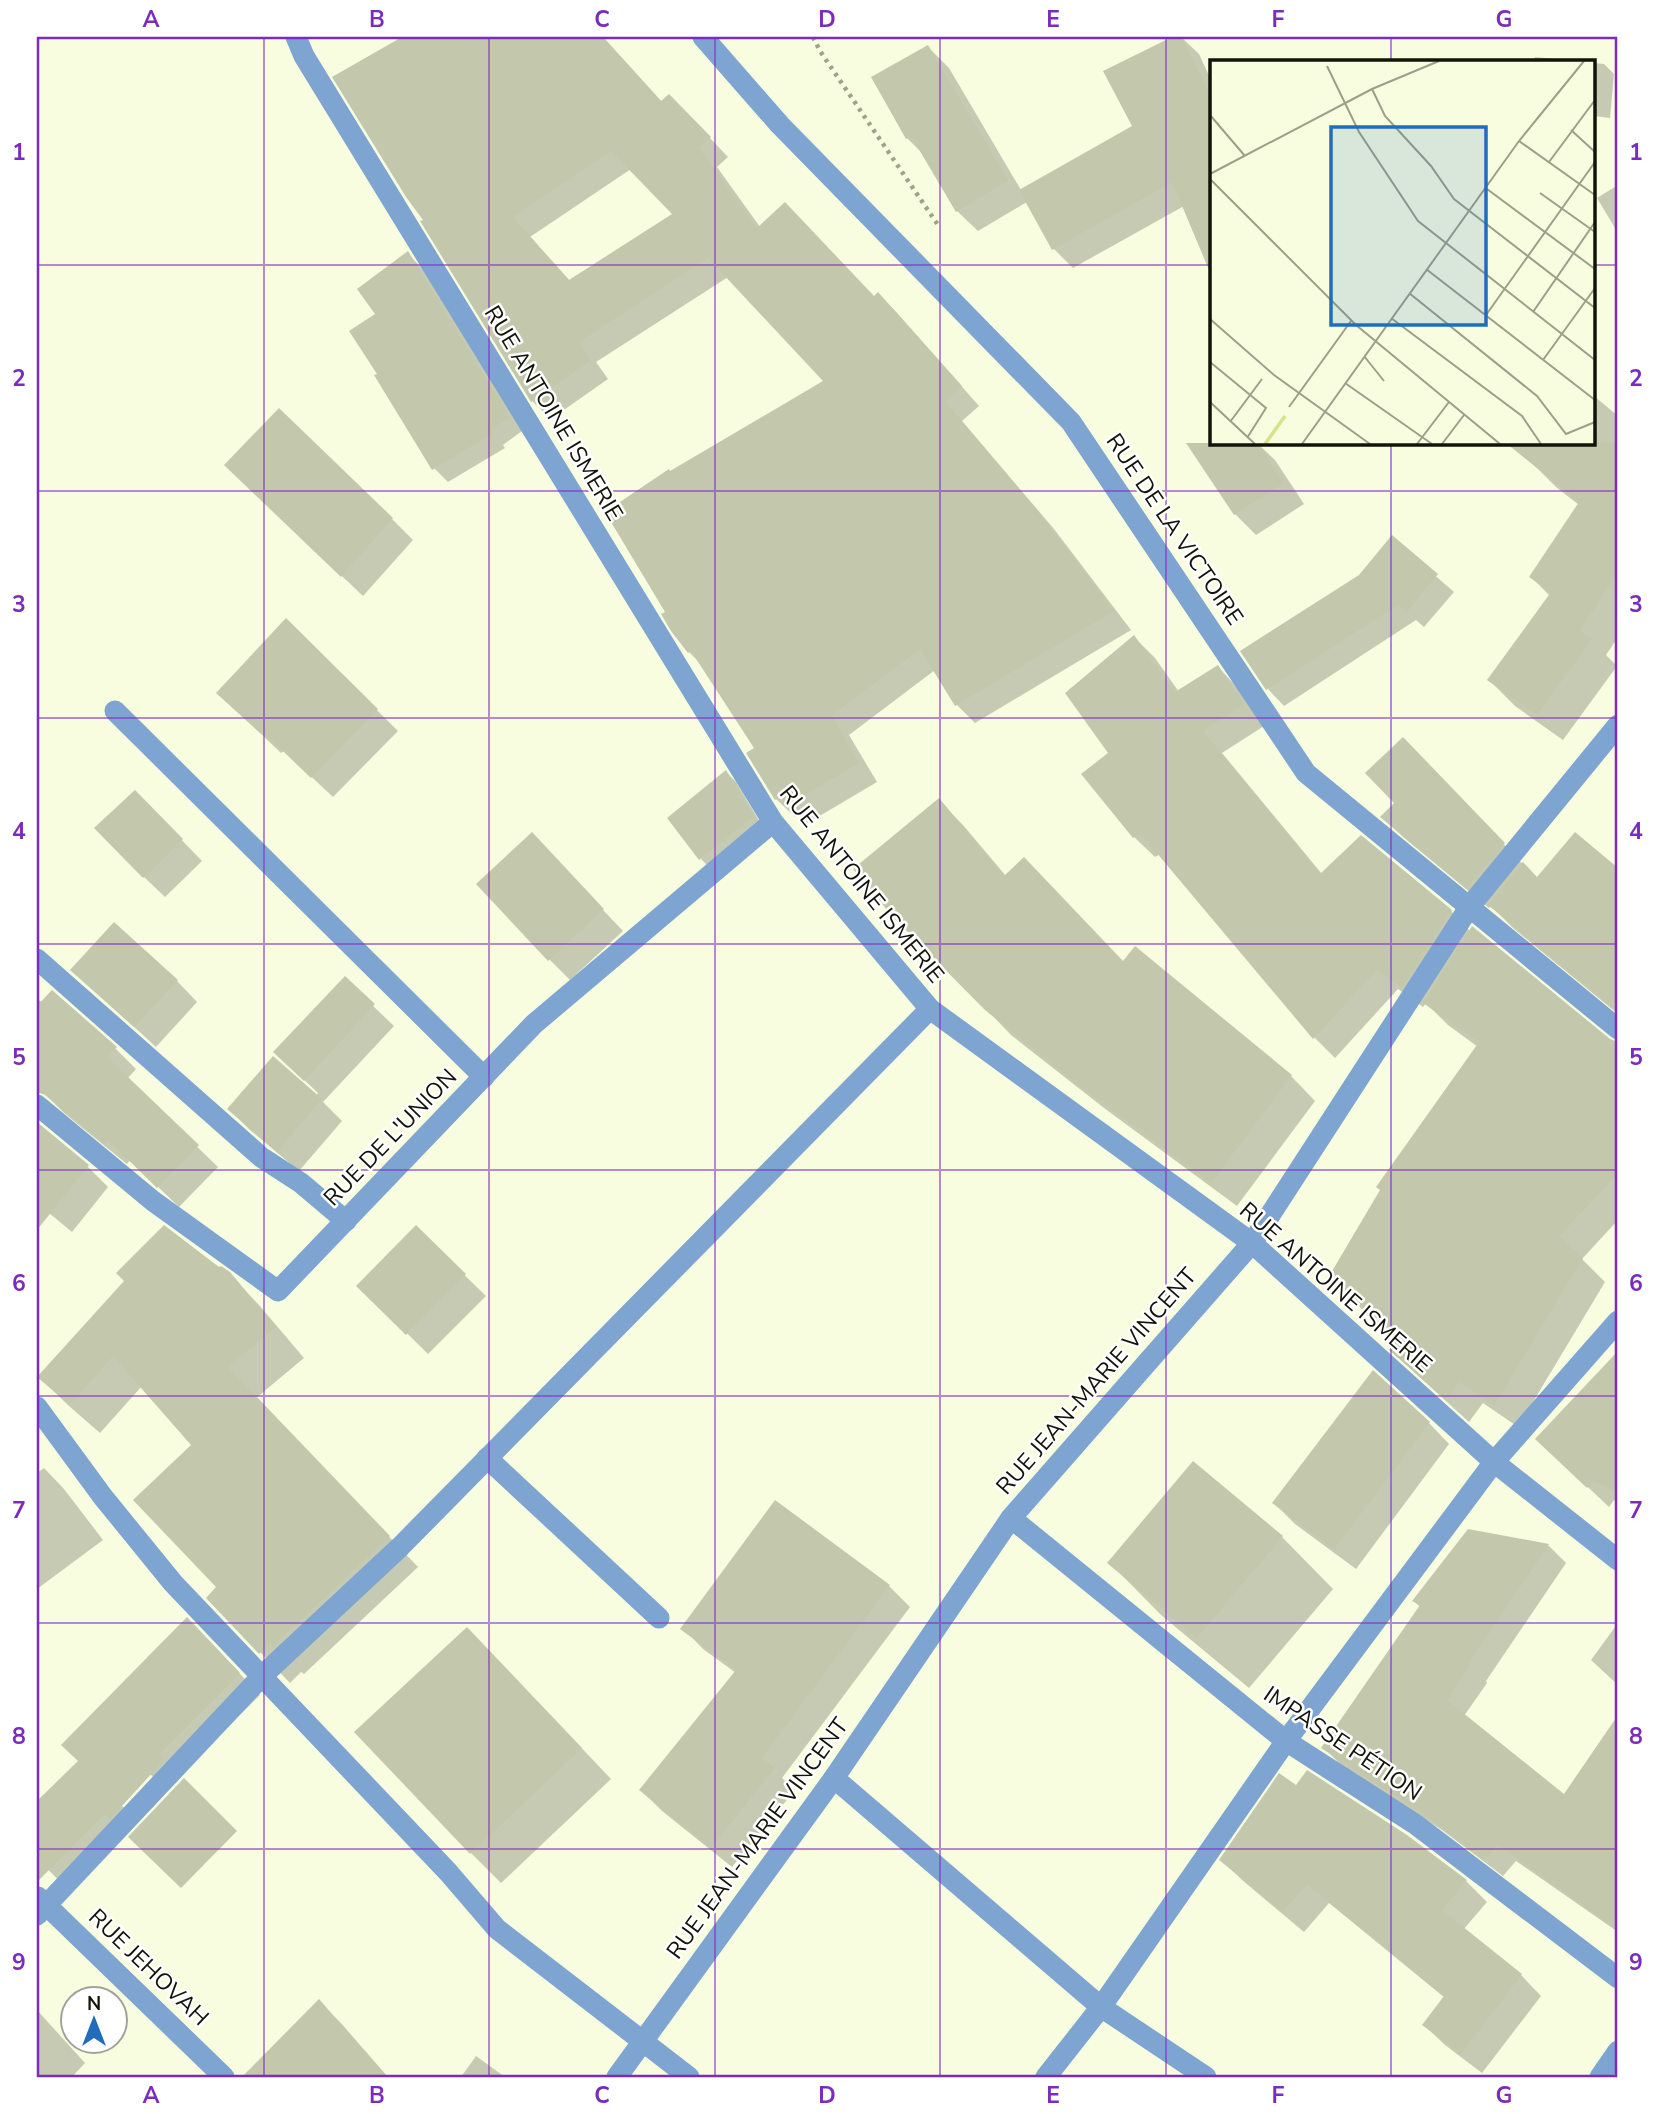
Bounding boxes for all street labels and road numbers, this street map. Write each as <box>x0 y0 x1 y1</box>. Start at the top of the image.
street label: RUE ANTOINE ISMERIE <box>477 300 630 527</box>
street label: RUE DE LA VICTOIRE <box>1099 427 1250 631</box>
street label: RUE ANTOINE ISMERIE <box>772 779 951 990</box>
street label: RUE DE L'UNION <box>317 1062 464 1213</box>
street label: RUE ANTOINE ISMERIE <box>1233 1195 1439 1380</box>
street label: RUE JEAN-MARIE VINCENT <box>989 1261 1204 1501</box>
street label: IMPASSE PÉTION <box>1257 1679 1428 1808</box>
street label: RUE JEAN-MARIE VINCENT <box>659 1711 856 1965</box>
street label: RUE JEHOVAH <box>82 1902 216 2033</box>

